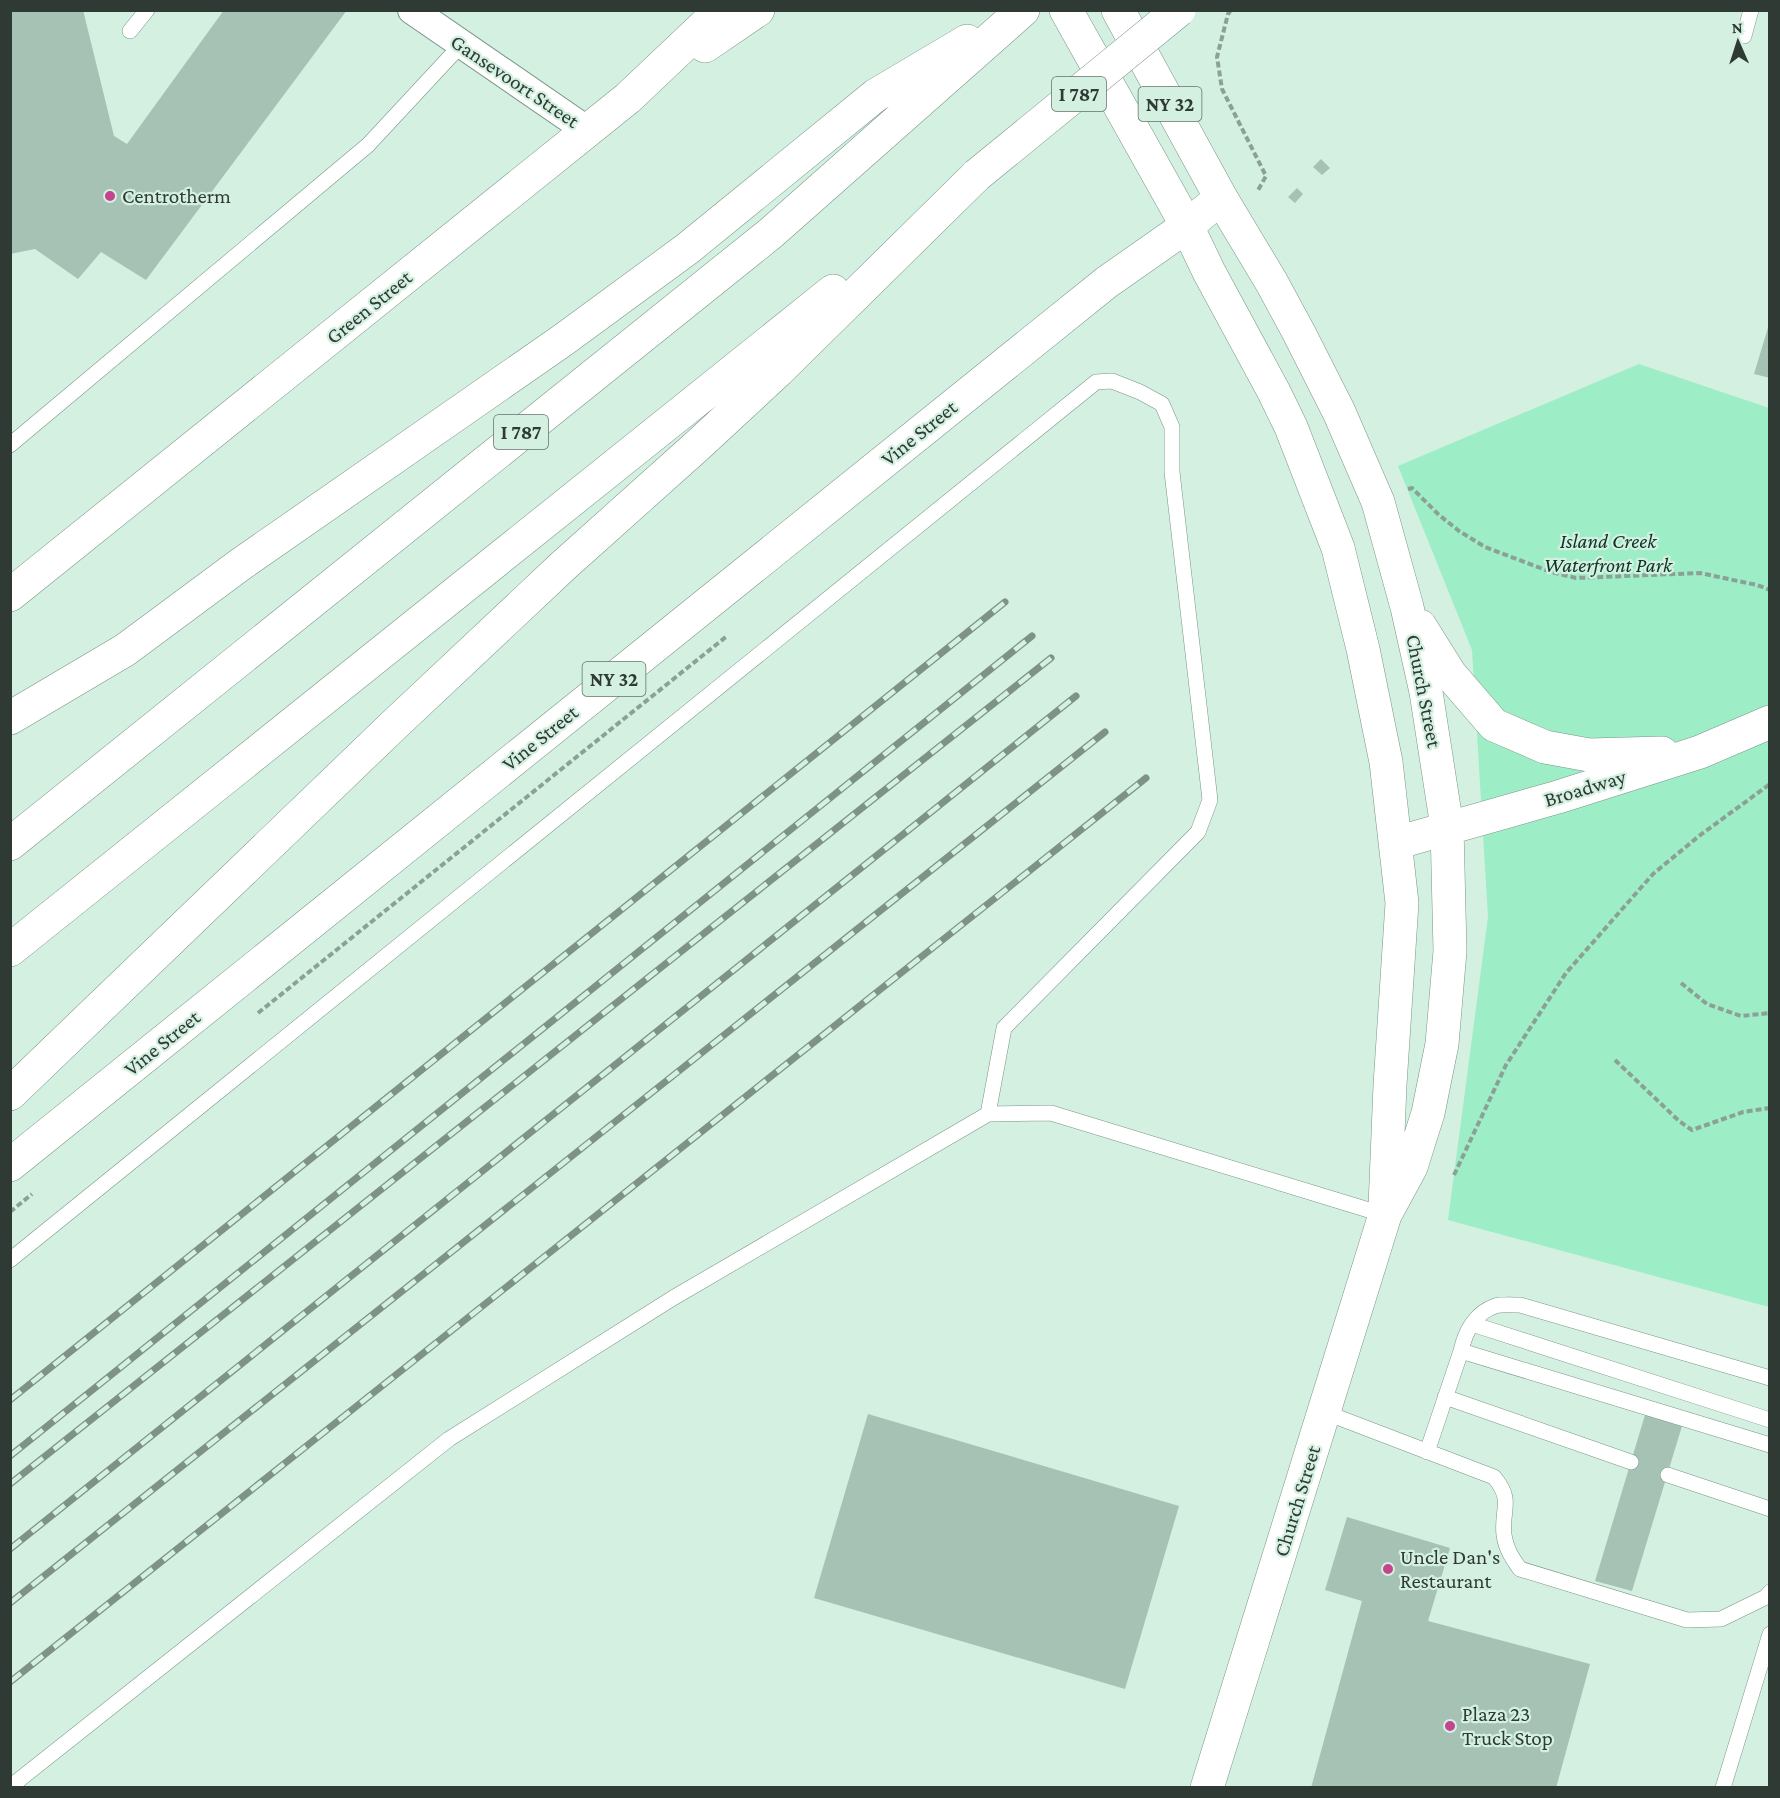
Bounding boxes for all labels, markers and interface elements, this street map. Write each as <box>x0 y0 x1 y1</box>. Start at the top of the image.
north arrow <box>1708 12 1768 72</box>
text: N <box>1731 19 1743 36</box>
street label: Gansevoort Street <box>446 29 585 133</box>
road number: I 787 <box>1052 77 1106 111</box>
road number: NY 32 <box>1138 87 1202 121</box>
place label: Centrotherm <box>122 184 231 208</box>
marker: Centrotherm <box>103 189 117 203</box>
street label: Green Street <box>321 265 417 349</box>
street label: Vine Street <box>876 394 963 471</box>
road number: I 787 <box>494 415 548 449</box>
park label: Island Creek Waterfront Park <box>1544 529 1673 577</box>
street label: Church Street <box>1401 632 1447 751</box>
road number: NY 32 <box>582 662 646 696</box>
street label: Vine Street <box>497 699 584 776</box>
street label: Broadway <box>1541 764 1629 812</box>
street label: Vine Street <box>119 1004 206 1081</box>
street label: Church Street <box>1269 1442 1326 1559</box>
place label: Uncle Dan's Restaurant <box>1400 1545 1500 1593</box>
marker: Uncle Dan's Restaurant <box>1381 1562 1395 1576</box>
place label: Plaza 23 Truck Stop <box>1462 1702 1553 1750</box>
marker: Plaza 23 Truck Stop <box>1443 1719 1457 1733</box>

